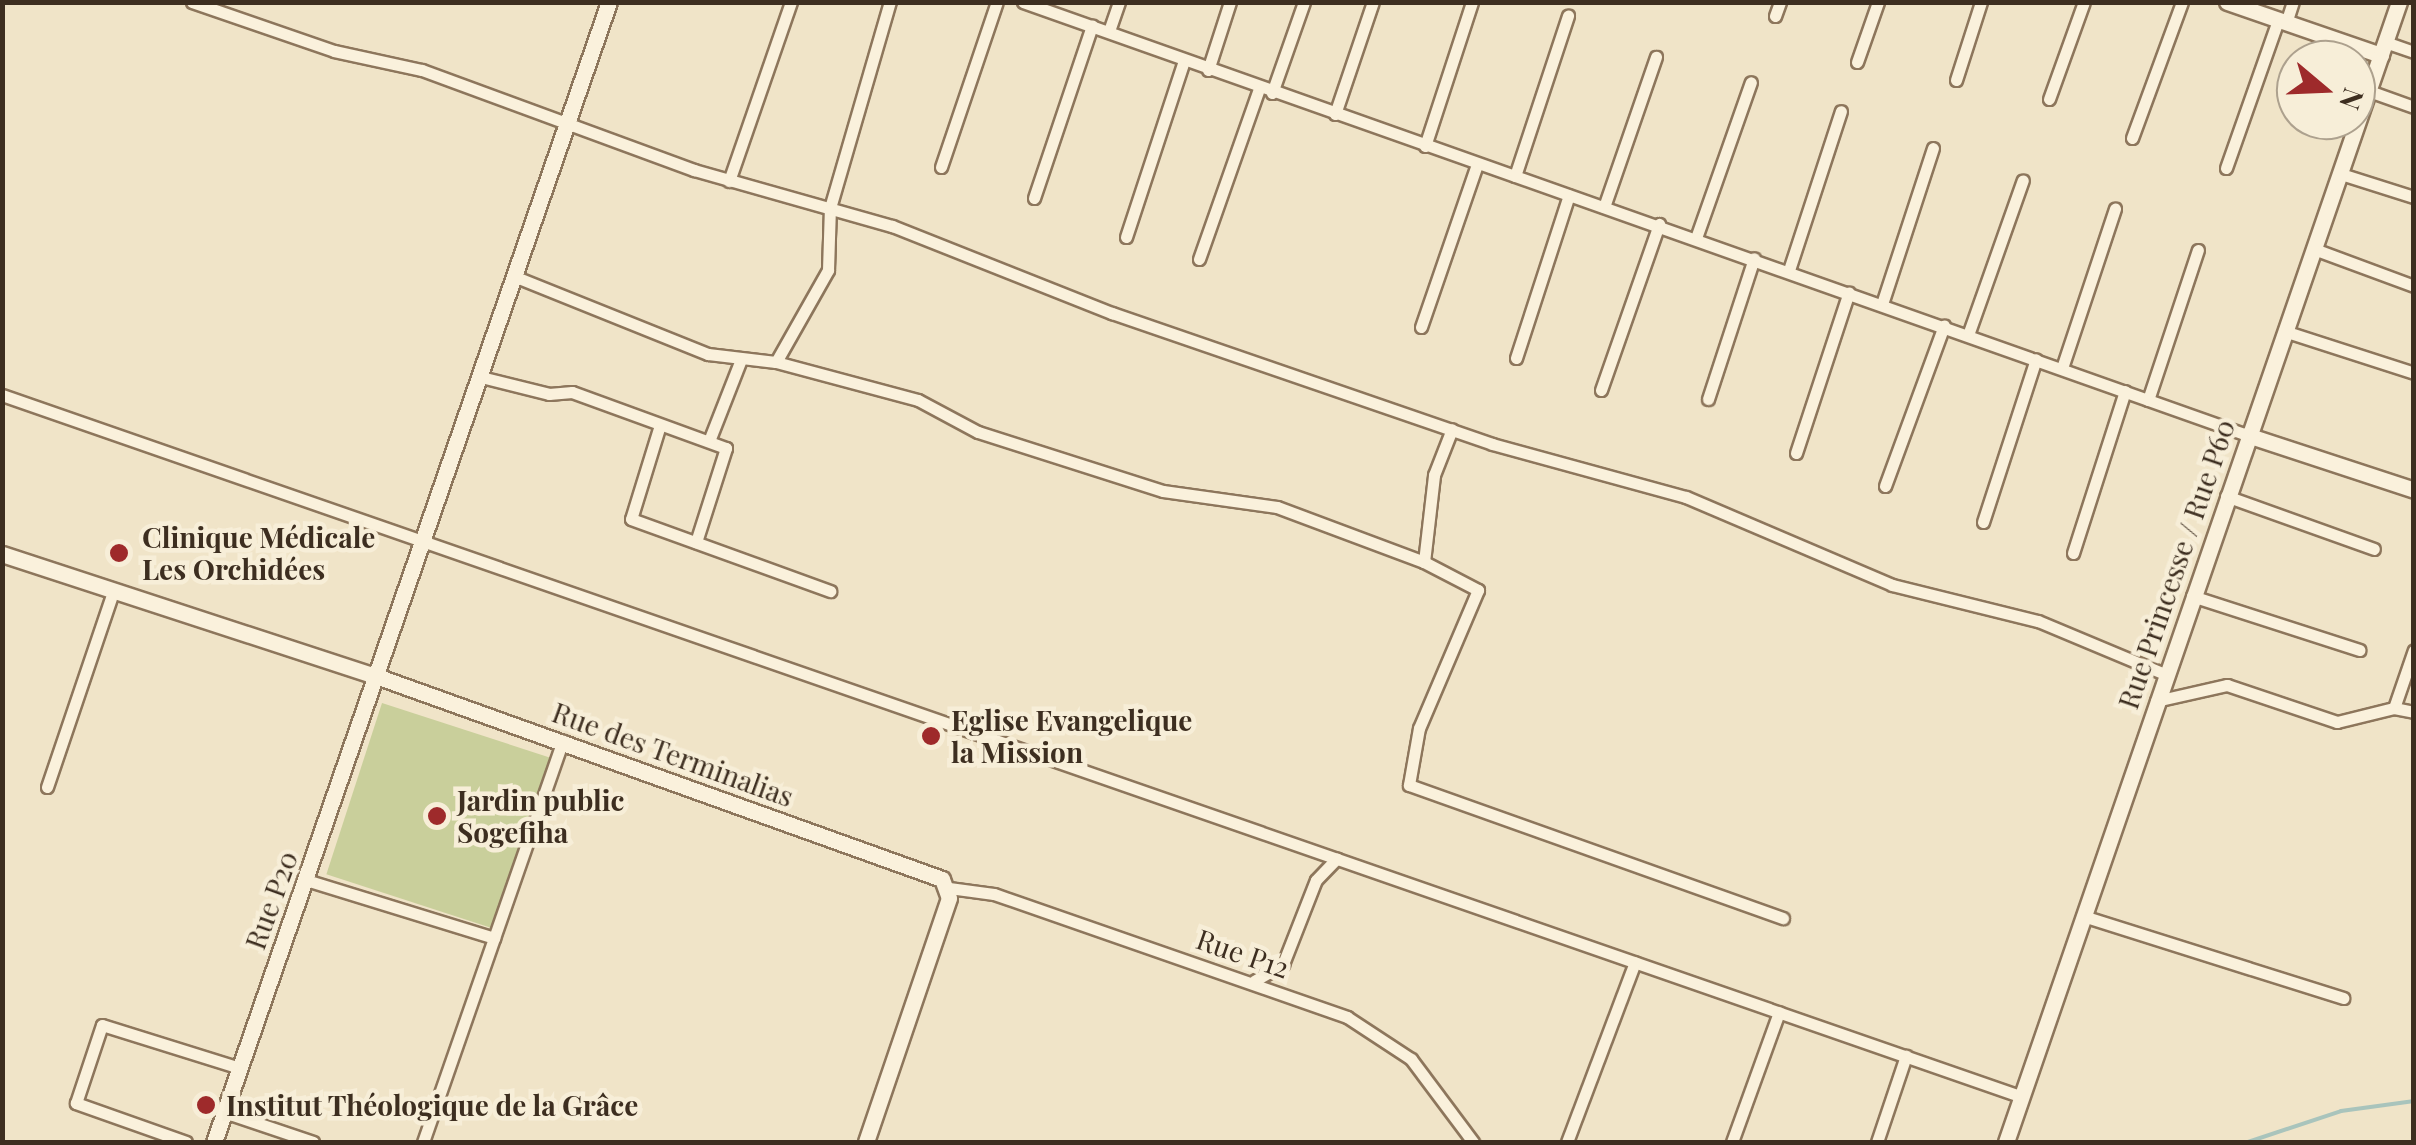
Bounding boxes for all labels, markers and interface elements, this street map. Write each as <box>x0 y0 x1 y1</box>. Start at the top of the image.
north arrow <box>2276 40 2376 140</box>
text: N <box>2332 84 2374 115</box>
street label: Rue Princesse / Rue P60 <box>2111 415 2241 713</box>
place label: Clinique Médicale Les Orchidées <box>142 520 375 586</box>
marker: Clinique Médicale Les Orchidées <box>106 540 132 566</box>
street label: Rue des Terminalias <box>548 695 798 813</box>
place label: Eglise Evangelique la Mission <box>951 703 1192 769</box>
marker: Eglise Evangelique la Mission <box>920 725 942 747</box>
place label: Jardin public Sogefiha <box>457 783 624 849</box>
marker: Jardin public Sogefiha <box>426 805 448 827</box>
street label: Rue P20 <box>238 846 304 954</box>
street label: Rue P12 <box>1192 922 1294 984</box>
place label: Institut Théologique de la Grâce <box>226 1088 640 1122</box>
marker: Institut Théologique de la Grâce <box>195 1094 217 1116</box>

